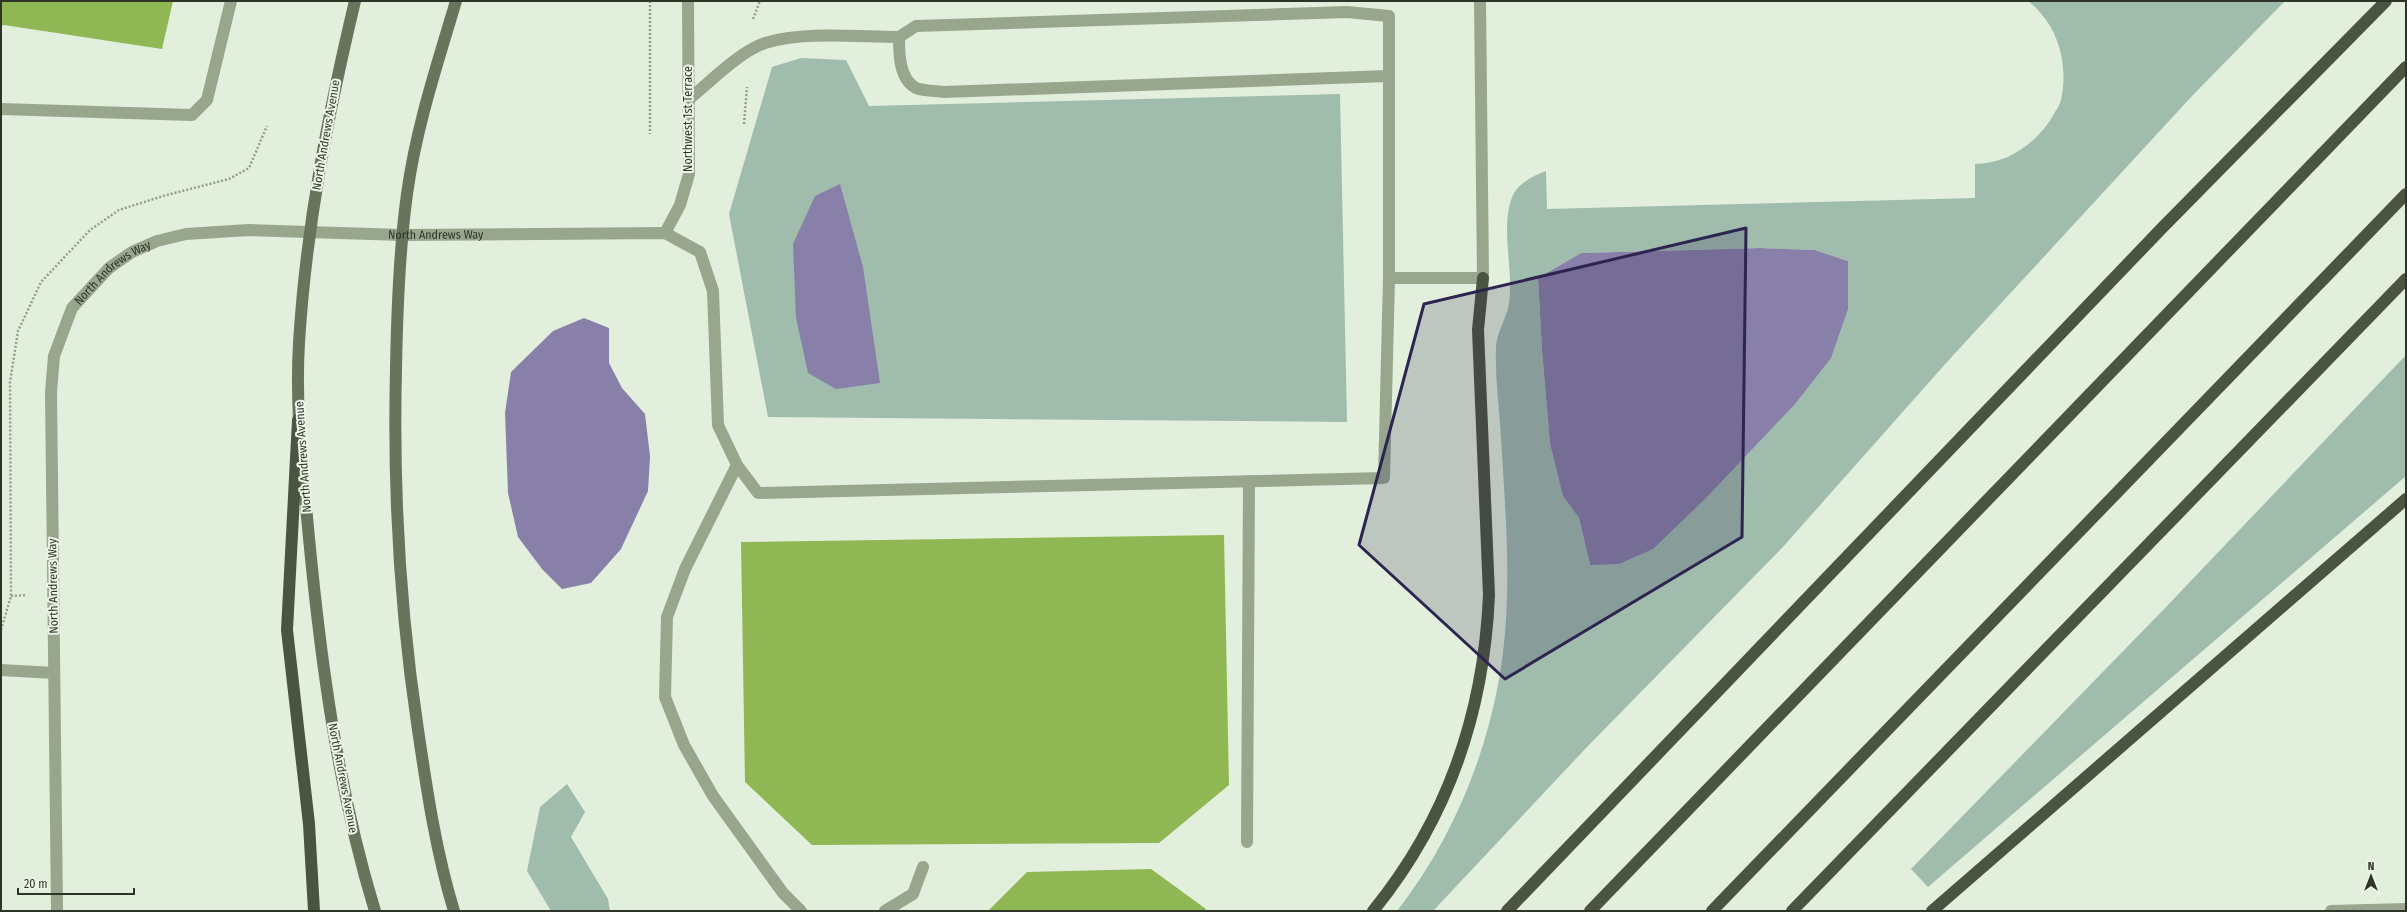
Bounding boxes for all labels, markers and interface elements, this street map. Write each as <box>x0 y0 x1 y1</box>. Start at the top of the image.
street label: Northwest 1st Terrace <box>681 66 695 172</box>
street label: North Andrews Avenue <box>309 79 343 191</box>
street label: North Andrews Way <box>388 227 484 242</box>
street label: North Andrews Way <box>72 237 153 308</box>
street label: North Andrews Avenue <box>292 401 314 513</box>
street label: North Andrews Way <box>45 538 61 634</box>
street label: North Andrews Avenue <box>325 722 361 834</box>
north arrow <box>2351 856 2391 896</box>
text: N <box>2368 860 2374 873</box>
scale bar <box>18 870 134 896</box>
text: 20 m <box>24 877 48 891</box>

